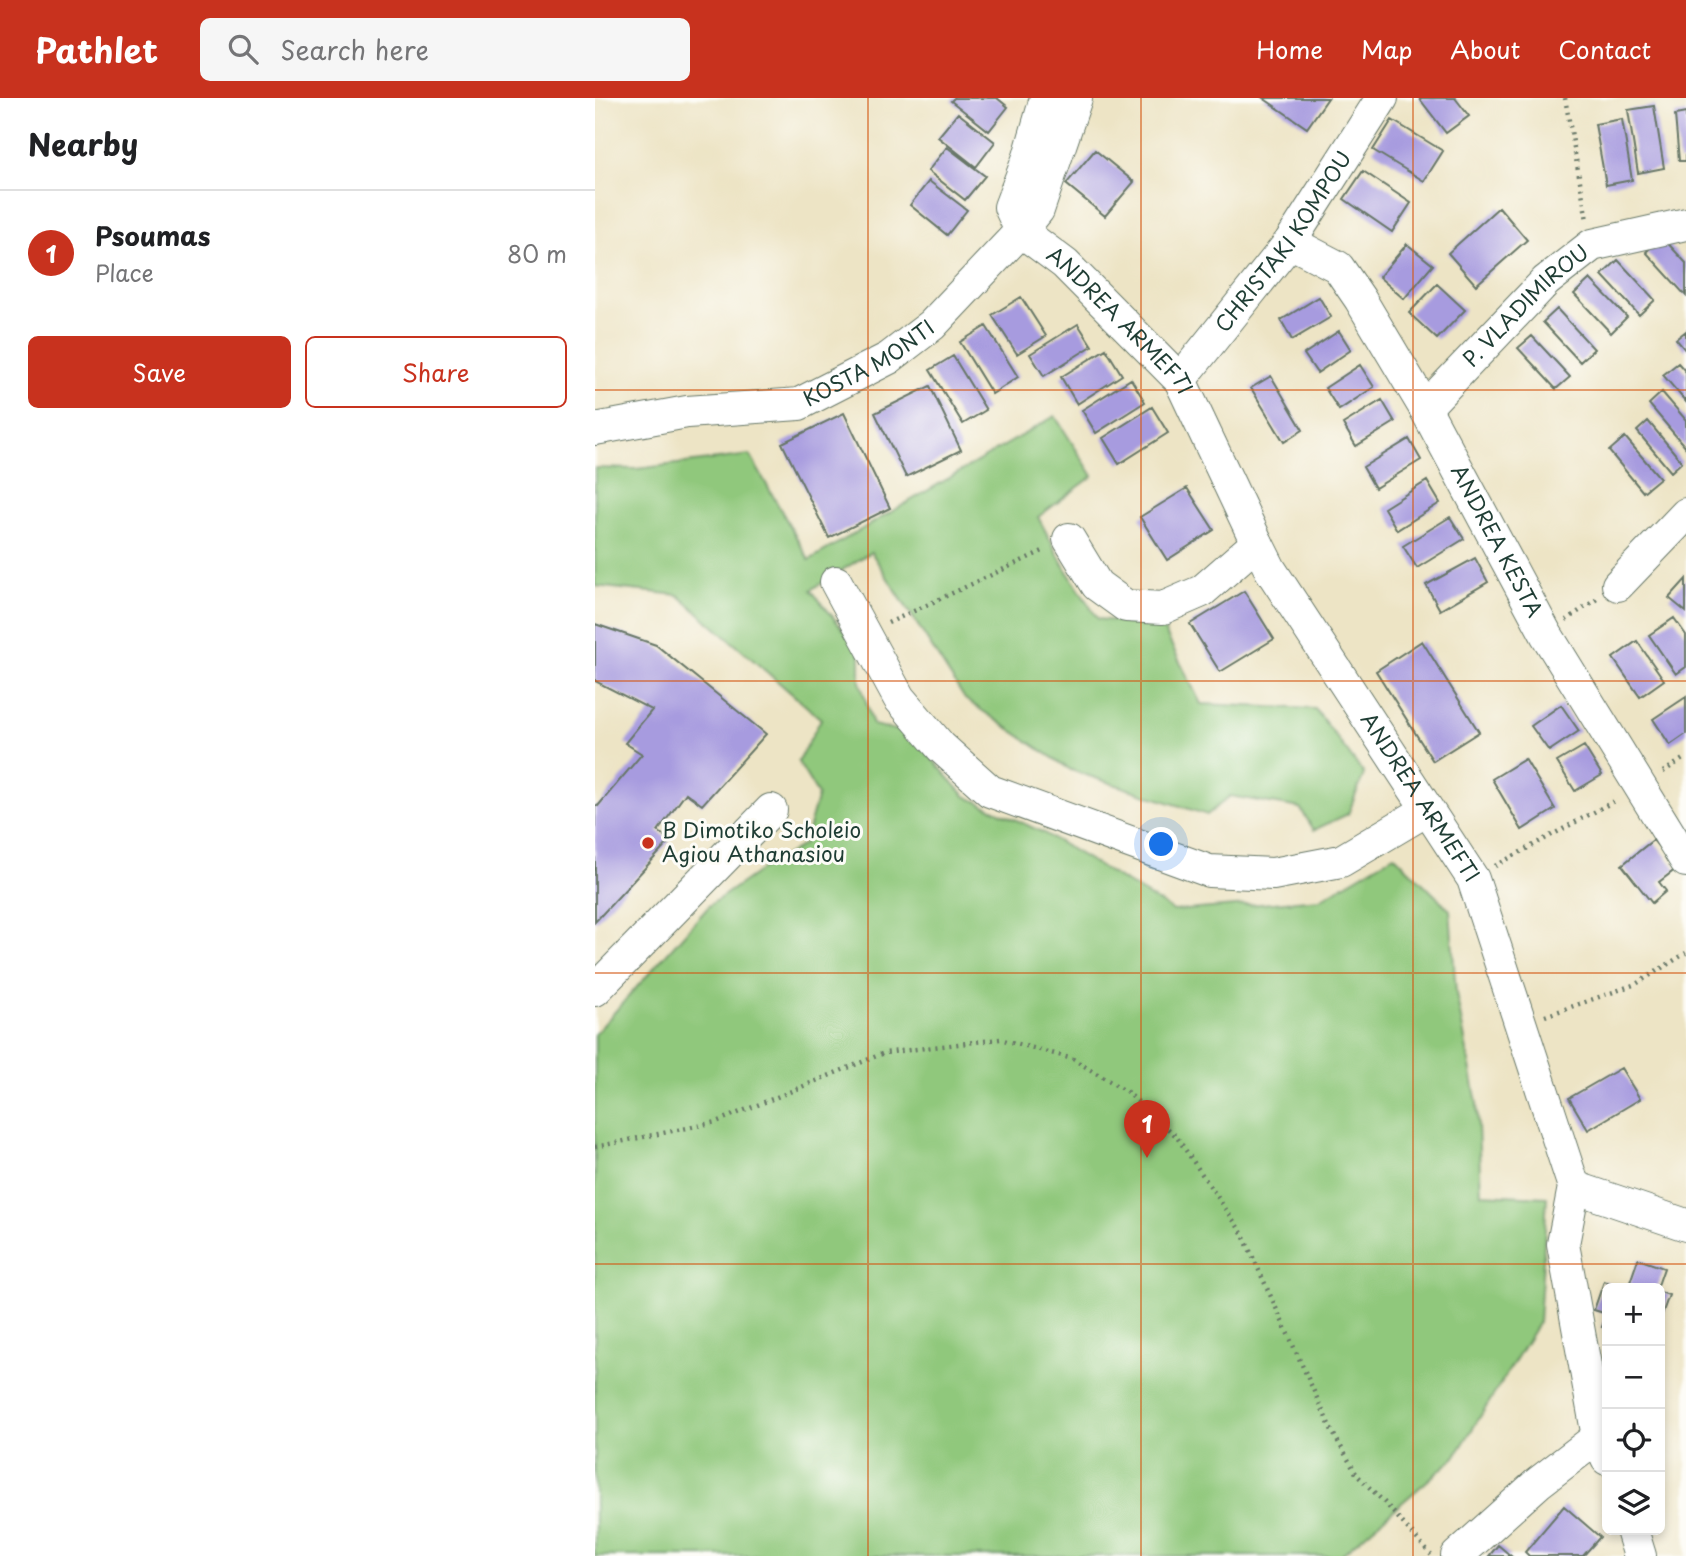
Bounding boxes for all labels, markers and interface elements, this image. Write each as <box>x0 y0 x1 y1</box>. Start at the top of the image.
search box <box>200 18 690 81</box>
text: Pathlet <box>35 24 158 74</box>
icon: search <box>224 30 262 68</box>
text: Search here <box>280 30 429 69</box>
text: Home <box>1256 31 1323 67</box>
text: Map <box>1361 31 1412 67</box>
text: About <box>1450 31 1520 67</box>
text: Contact <box>1558 31 1651 67</box>
text: Nearby <box>28 121 138 166</box>
street label: CHRISTAKI KOMPOU <box>1206 144 1358 338</box>
text: Psoumas <box>95 216 210 255</box>
street label: P. VLADIMIROU <box>1454 235 1595 373</box>
text: 1 <box>46 236 57 271</box>
text: 80 m <box>507 236 567 271</box>
street label: ANDREA ARMEFTI <box>1041 238 1202 398</box>
text: Place <box>95 255 154 290</box>
street label: KOSTA MONTI <box>797 311 941 413</box>
button: Save <box>28 336 291 408</box>
button: Share <box>305 336 567 408</box>
street label: ANDREA KESTA <box>1444 458 1552 622</box>
street label: ANDREA ARMEFTI <box>1354 705 1489 887</box>
place label: B Dimotiko Scholeio Agiou Athanasiou <box>662 813 861 869</box>
your location <box>1144 827 1178 861</box>
marker: B Dimotiko Scholeio Agiou Athanasiou <box>640 835 656 851</box>
pin: 1 <box>1124 1100 1170 1158</box>
map controls <box>1602 1283 1665 1535</box>
button: + <box>1602 1283 1665 1346</box>
button: − <box>1602 1346 1665 1409</box>
button: locate <box>1602 1409 1665 1472</box>
button: layers <box>1602 1472 1665 1535</box>

